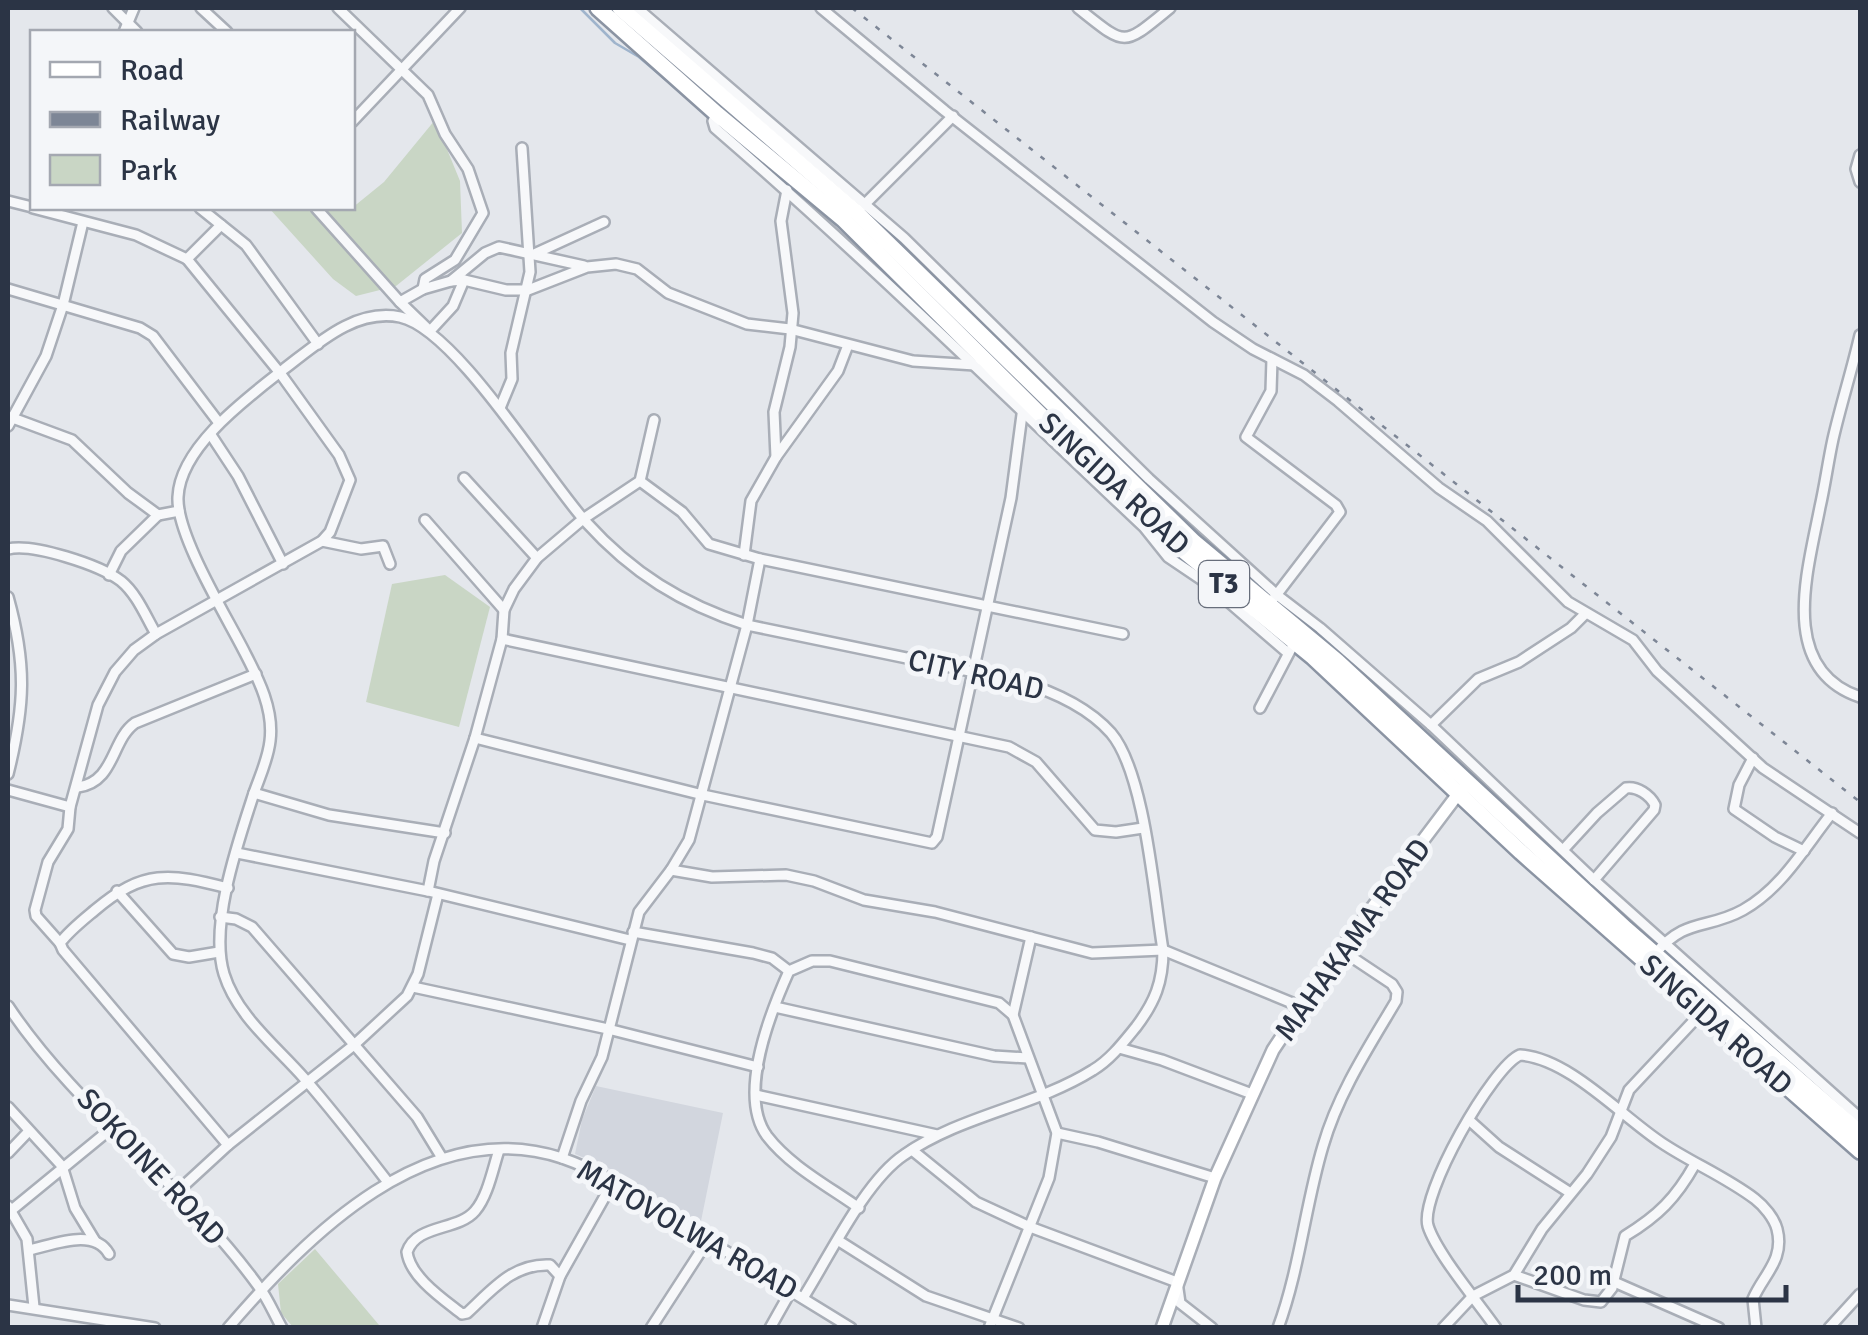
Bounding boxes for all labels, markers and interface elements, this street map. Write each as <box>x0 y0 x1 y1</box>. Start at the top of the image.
legend <box>30 30 355 210</box>
text: Road <box>120 52 184 89</box>
text: Railway <box>120 102 220 139</box>
text: Park <box>120 152 178 189</box>
street label: SINGIDA ROAD <box>1031 405 1197 563</box>
road number: T3 <box>1199 561 1249 607</box>
street label: CITY ROAD <box>905 641 1047 709</box>
street label: MAHAKAMA ROAD <box>1267 832 1439 1048</box>
street label: SINGIDA ROAD <box>1632 947 1800 1103</box>
street label: SOKOINE ROAD <box>69 1081 233 1253</box>
street label: MATOVOLWA ROAD <box>570 1152 804 1308</box>
scale bar <box>1518 1240 1786 1302</box>
text: 200 m <box>1533 1257 1612 1294</box>

